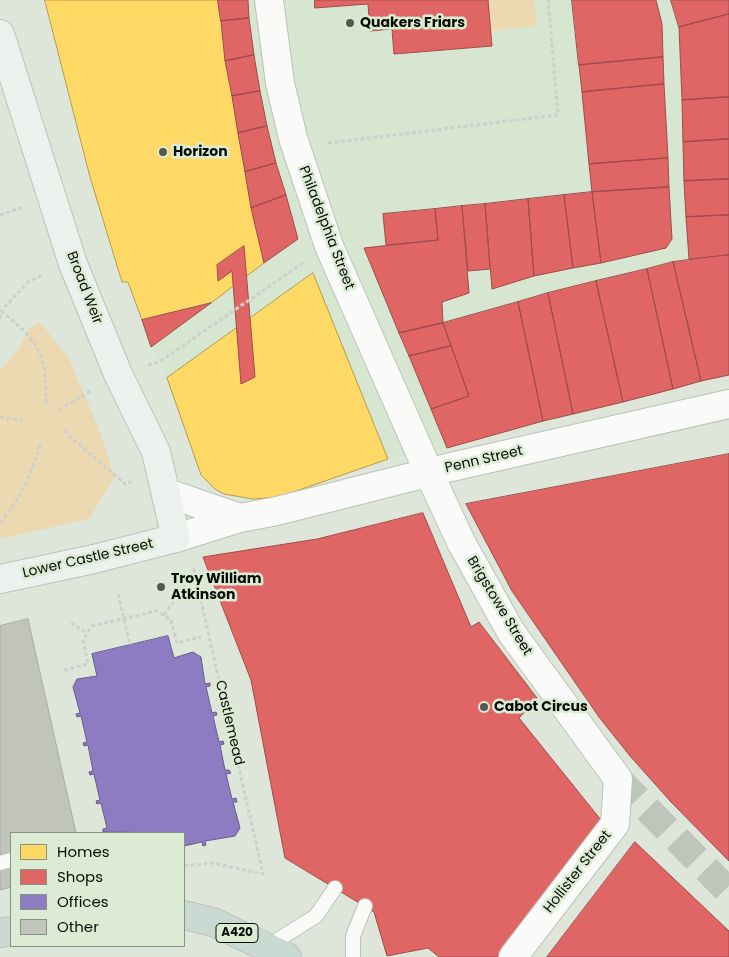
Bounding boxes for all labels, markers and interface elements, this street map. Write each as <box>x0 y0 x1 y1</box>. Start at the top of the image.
place label: Quakers Friars <box>360 15 465 31</box>
marker: Quakers Friars <box>344 17 356 29</box>
place label: Horizon <box>173 144 228 160</box>
marker: Horizon <box>157 146 169 158</box>
street label: Philadelphia Street <box>295 164 357 292</box>
street label: Broad Weir <box>62 249 106 327</box>
street label: Penn Street <box>443 443 525 477</box>
street label: Lower Castle Street <box>21 536 155 582</box>
street label: Brigstowe Street <box>463 553 535 659</box>
place label: Troy William Atkinson <box>171 571 262 604</box>
marker: Troy William Atkinson <box>155 581 167 593</box>
street label: Castlemead <box>211 679 247 767</box>
place label: Cabot Circus <box>494 699 588 715</box>
marker: Cabot Circus <box>478 701 490 713</box>
street label: Hollister Street <box>541 827 615 917</box>
legend <box>10 832 185 947</box>
text: Homes <box>57 841 110 862</box>
text: Shops <box>57 866 103 887</box>
text: Offices <box>57 891 109 912</box>
text: Other <box>57 916 99 937</box>
road number: A420 <box>216 924 258 942</box>

